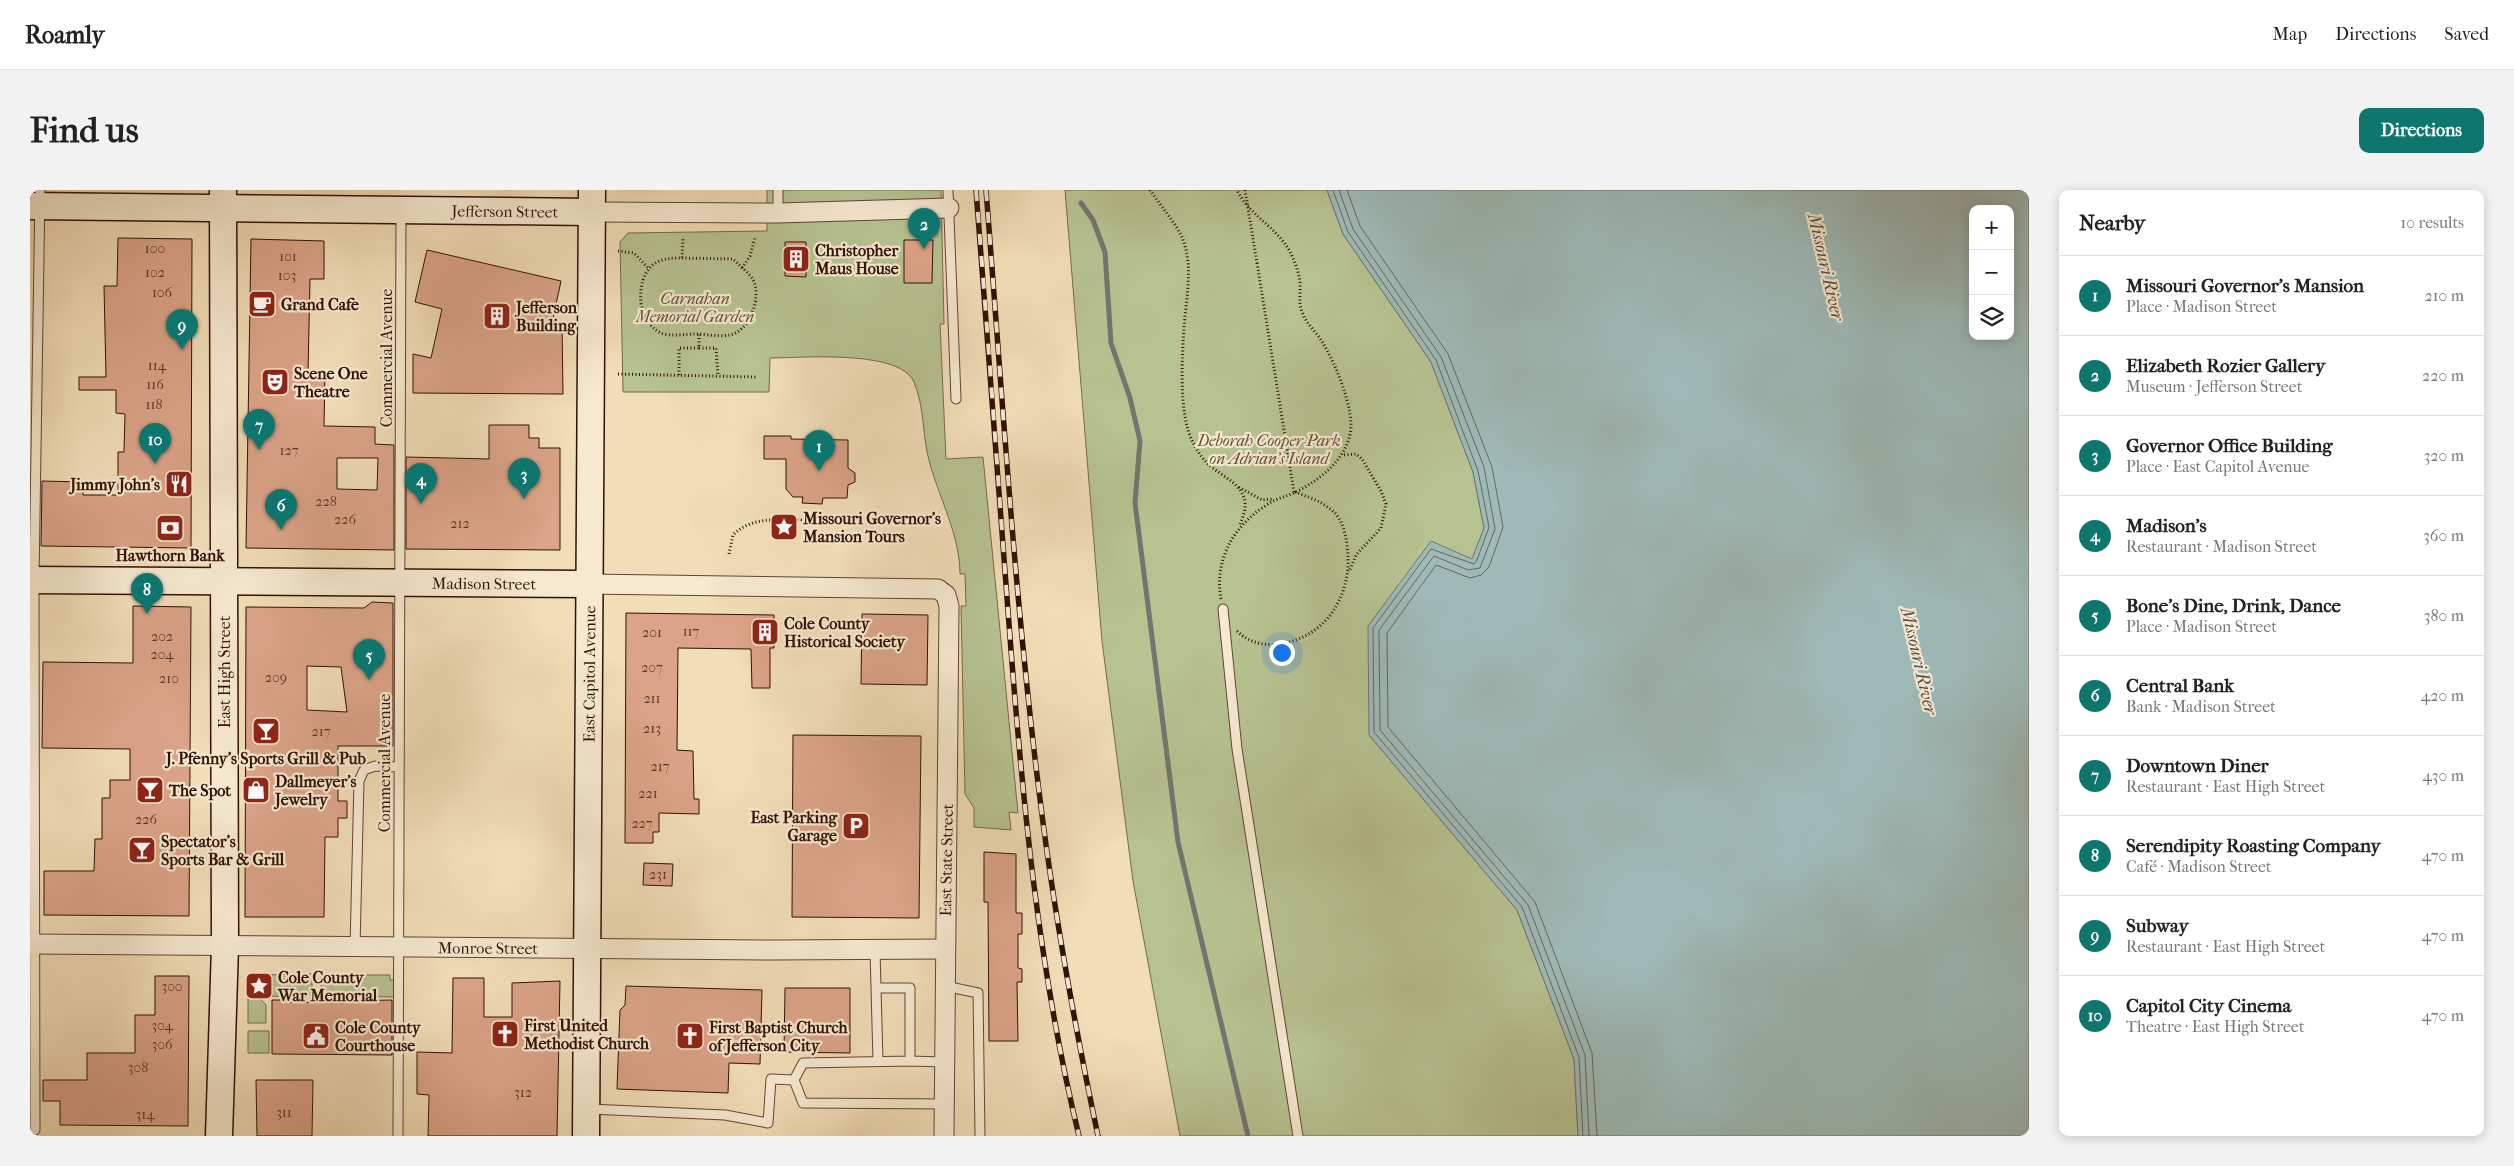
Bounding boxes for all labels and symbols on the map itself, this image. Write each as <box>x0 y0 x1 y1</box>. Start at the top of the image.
street label: Jefferson Street <box>450 201 559 222</box>
pin: 2 <box>908 208 940 249</box>
water label: Missouri River <box>1803 209 1848 325</box>
house number: 100 <box>145 240 165 257</box>
place label: Christopher Maus House <box>814 241 899 278</box>
building icon: Christopher Maus House <box>781 244 811 274</box>
house number: 101 <box>279 248 297 265</box>
house number: 102 <box>145 264 165 281</box>
house number: 103 <box>278 267 296 284</box>
house number: 106 <box>152 284 173 301</box>
cafe icon: Grand Cafe <box>247 289 277 319</box>
street label: Commercial Avenue <box>377 289 396 427</box>
park label: Carnahan Memorial Garden <box>635 289 754 326</box>
place label: Grand Cafe <box>281 295 359 314</box>
place label: Jefferson Building <box>514 298 578 336</box>
building icon: Jefferson Building <box>482 301 512 331</box>
pin: 9 <box>166 309 198 350</box>
house number: 114 <box>148 357 167 374</box>
place label: Scene One Theatre <box>293 364 368 401</box>
theatre icon: Scene One Theatre <box>260 367 290 397</box>
house number: 116 <box>146 376 164 393</box>
house number: 118 <box>145 396 163 413</box>
pin: 7 <box>243 409 275 450</box>
pin: 10 <box>139 423 171 464</box>
pin: 1 <box>803 430 835 471</box>
park label: Deborah Cooper Park on Adrian's Island <box>1196 431 1341 468</box>
house number: 127 <box>280 442 299 459</box>
pin: 3 <box>508 458 540 499</box>
pin: 4 <box>405 463 437 504</box>
restaurant icon: Jimmy John's <box>164 469 194 499</box>
place label: Jimmy John's <box>68 475 160 495</box>
pin: 6 <box>265 489 297 530</box>
house number: 228 <box>315 493 337 510</box>
place label: Missouri Governor's Mansion Tours <box>802 509 941 546</box>
house number: 226 <box>334 511 356 528</box>
place icon: Missouri Governor's Mansion Tours <box>769 512 799 542</box>
bank icon: Hawthorn Bank <box>155 513 185 543</box>
house number: 212 <box>450 515 470 532</box>
place label: Hawthorn Bank <box>115 546 225 565</box>
pin: 8 <box>131 573 163 614</box>
street label: Madison Street <box>432 574 537 594</box>
water label: Missouri River <box>1896 603 1941 719</box>
street label: East Capitol Avenue <box>579 605 599 743</box>
place label: Cole County Historical Society <box>784 614 906 652</box>
street label: East High Street <box>215 615 234 728</box>
building icon: Cole County Historical Society <box>750 617 780 647</box>
house number: 117 <box>683 623 700 640</box>
house number: 201 <box>642 624 662 641</box>
house number: 202 <box>151 628 173 645</box>
pin: 5 <box>353 639 385 680</box>
your location <box>1269 640 1295 666</box>
house number: 204 <box>150 646 174 663</box>
house number: 207 <box>641 659 663 676</box>
house number: 209 <box>265 669 287 686</box>
house number: 210 <box>159 670 179 687</box>
house number: 211 <box>643 690 661 707</box>
street label: Commercial Avenue <box>375 694 394 832</box>
bar icon: J. Pfenny's Sports Grill & Pub <box>251 716 281 746</box>
house number: 213 <box>643 720 661 737</box>
house number: 217 <box>312 723 331 740</box>
place label: J. Pfenny's Sports Grill & Pub <box>164 749 367 769</box>
house number: 217 <box>651 758 670 775</box>
place label: Dallmeyer's Jewelry <box>273 772 357 810</box>
bar icon: The Spot <box>135 775 165 805</box>
shop icon: Dallmeyer's Jewelry <box>241 775 271 805</box>
place label: The Spot <box>168 781 231 801</box>
house number: 221 <box>638 785 658 802</box>
street label: East State Street <box>936 803 957 917</box>
place label: East Parking Garage <box>750 808 837 846</box>
house number: 226 <box>135 811 157 828</box>
parking icon: East Parking Garage <box>841 811 871 841</box>
house number: 227 <box>631 815 653 832</box>
place label: Spectator's Sports Bar & Grill <box>161 832 285 870</box>
bar icon: Spectator's Sports Bar & Grill <box>127 835 157 865</box>
house number: 231 <box>649 866 667 883</box>
street label: Monroe Street <box>438 938 538 958</box>
place label: Cole County War Memorial <box>277 968 378 1005</box>
place icon: Cole County War Memorial <box>244 971 274 1001</box>
house number: 300 <box>161 978 183 995</box>
place label: First United Methodist Church <box>523 1016 650 1053</box>
house number: 304 <box>151 1017 174 1034</box>
place label: Cole County Courthouse <box>335 1018 422 1055</box>
place label: First Baptist Church of Jefferson City <box>708 1018 848 1056</box>
church icon: First United Methodist Church <box>490 1019 520 1049</box>
public building icon: Cole County Courthouse <box>301 1021 331 1051</box>
church icon: First Baptist Church of Jefferson City <box>675 1021 705 1051</box>
house number: 306 <box>151 1036 173 1053</box>
house number: 308 <box>128 1059 148 1076</box>
house number: 312 <box>514 1084 532 1101</box>
house number: 311 <box>276 1104 292 1121</box>
house number: 314 <box>135 1106 155 1123</box>

